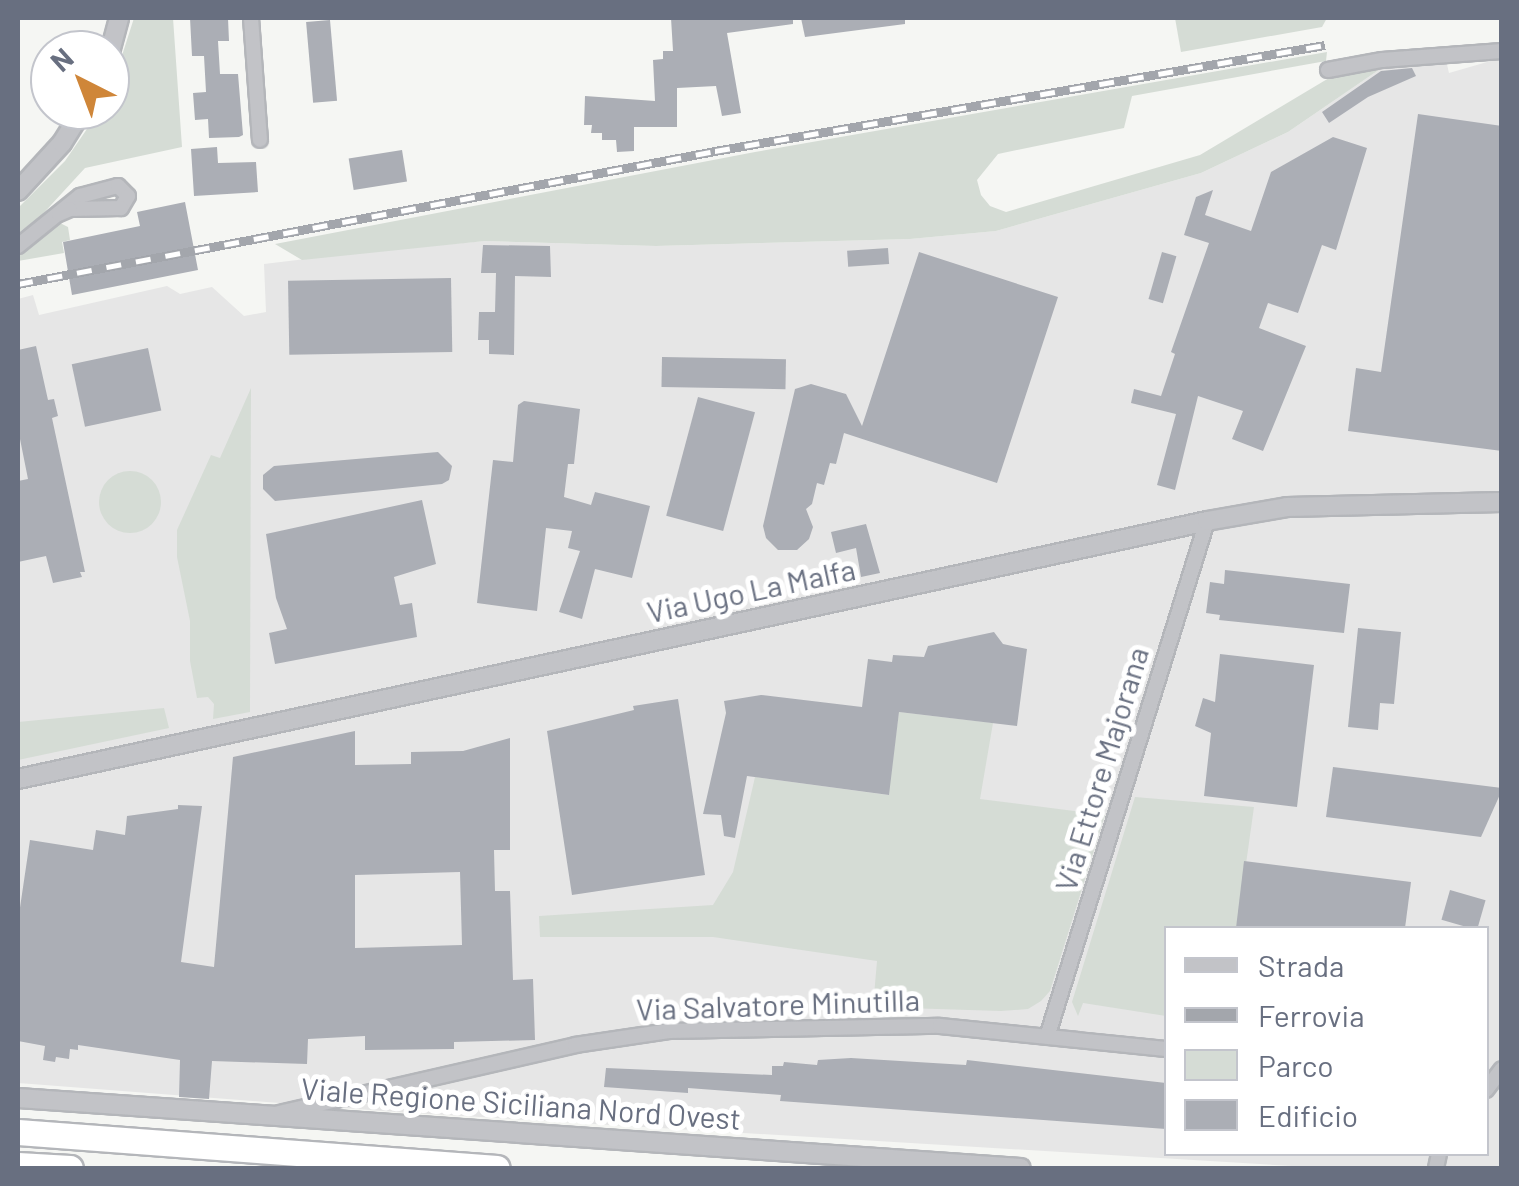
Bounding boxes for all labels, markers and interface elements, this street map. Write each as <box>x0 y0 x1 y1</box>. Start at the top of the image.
north arrow <box>30 30 130 130</box>
text: N <box>43 40 80 78</box>
street label: Via Ugo La Malfa <box>644 550 858 630</box>
street label: Via Ettore Majorana <box>1047 643 1155 895</box>
legend <box>1164 926 1489 1156</box>
text: Strada <box>1258 947 1344 983</box>
street label: Via Salvatore Minutilla <box>635 981 921 1027</box>
text: Ferrovia <box>1258 997 1365 1033</box>
text: Parco <box>1258 1047 1334 1083</box>
street label: Viale Regione Siciliana Nord Ovest <box>300 1070 742 1136</box>
text: Edificio <box>1258 1097 1358 1133</box>

